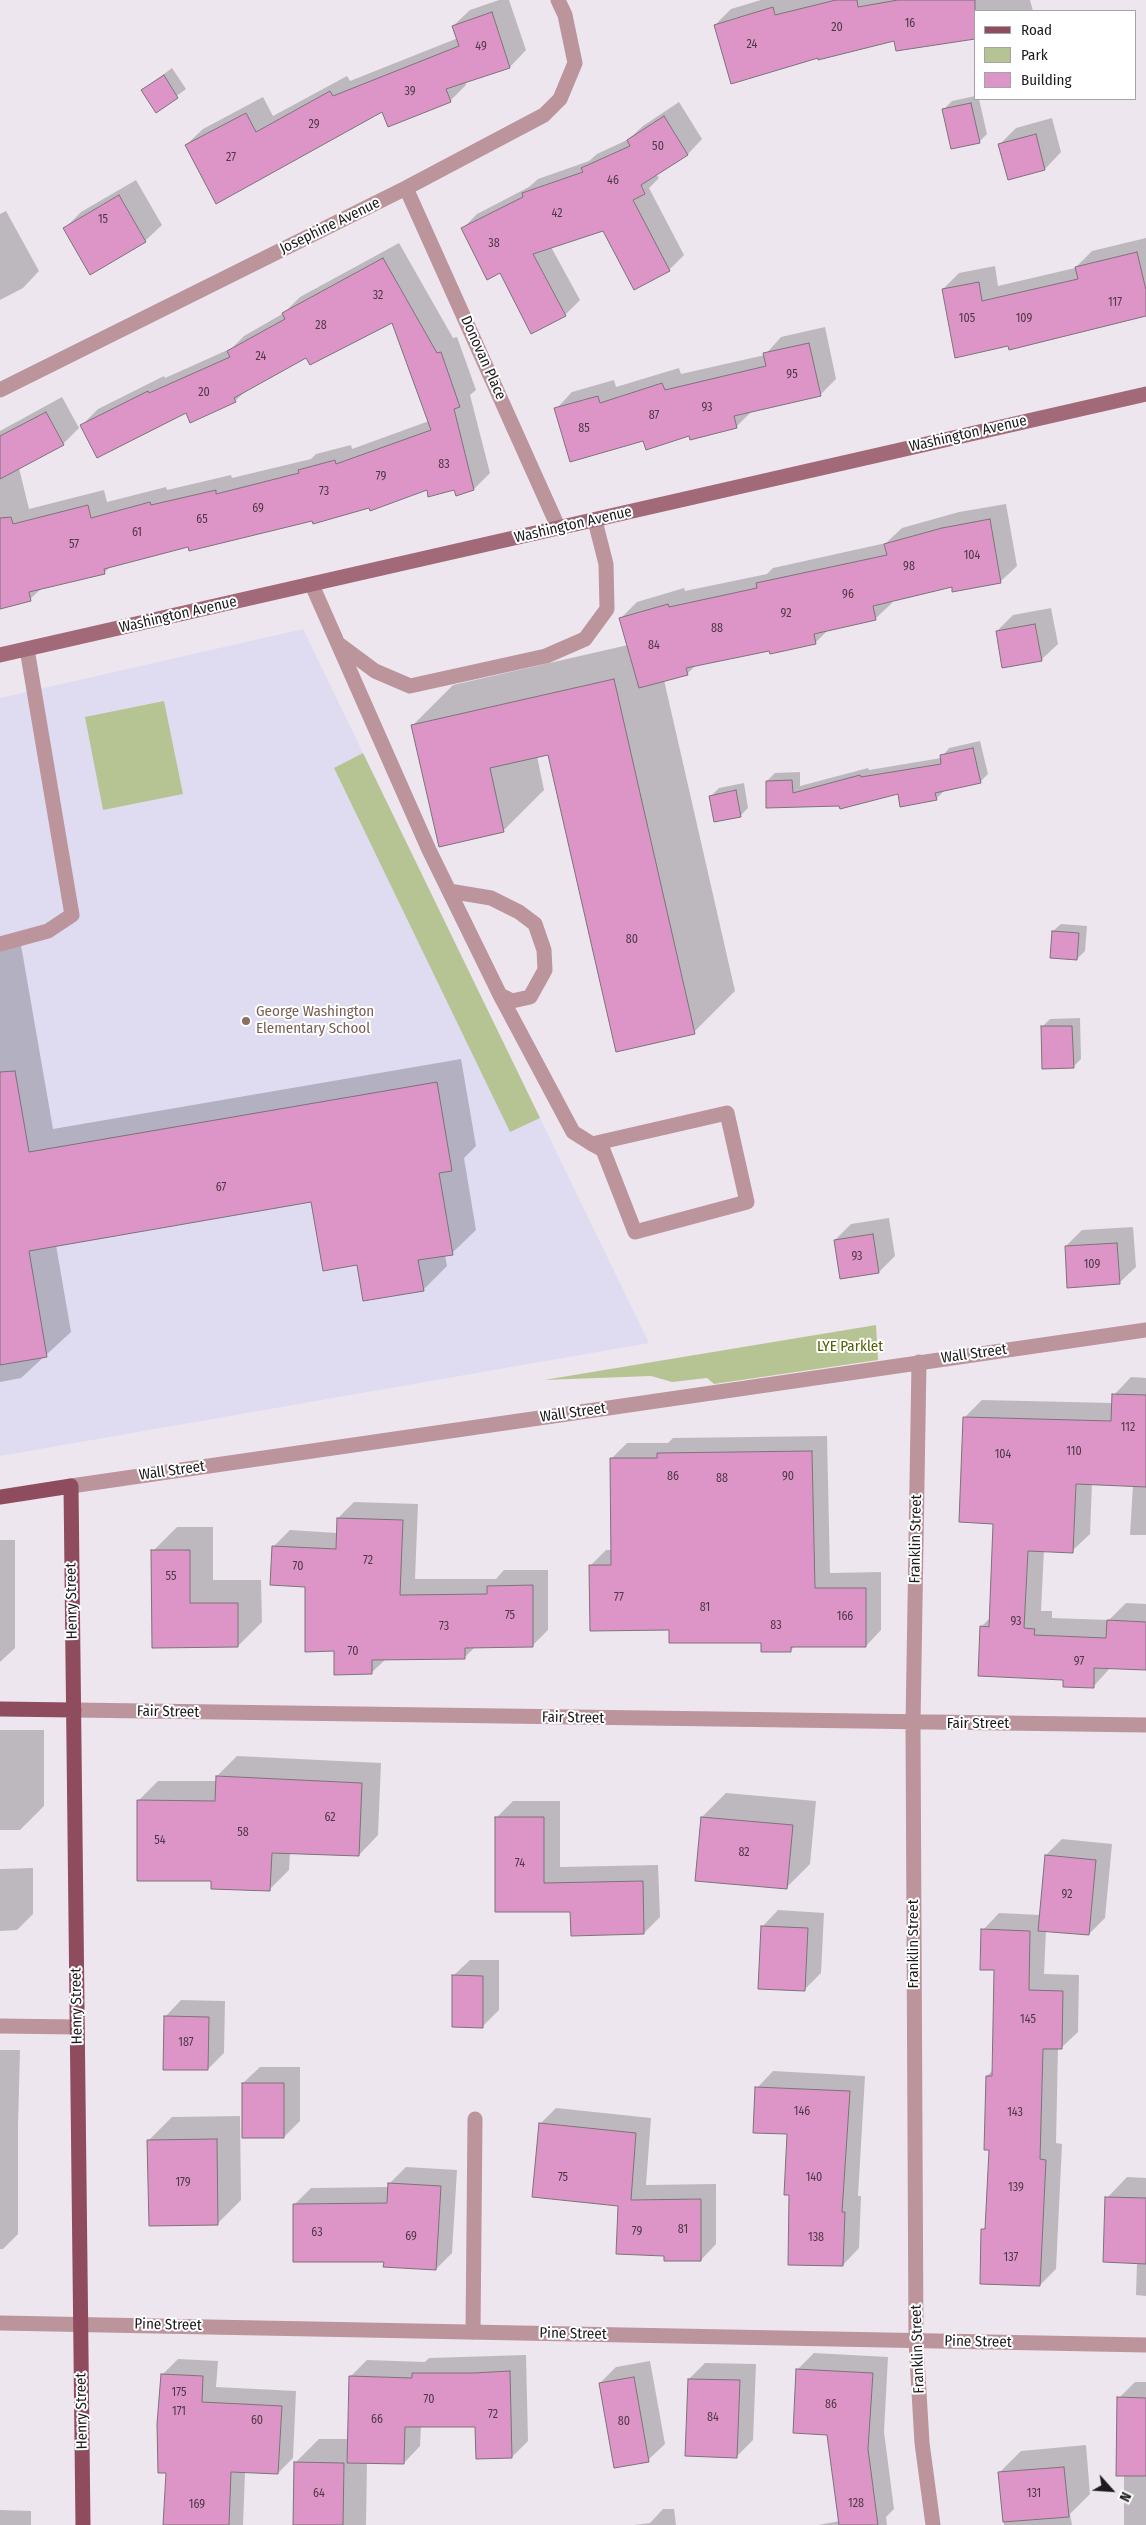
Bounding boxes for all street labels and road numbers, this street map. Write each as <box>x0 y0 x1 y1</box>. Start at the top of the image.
street label: Josephine Avenue <box>277 194 383 258</box>
street label: Donovan Place <box>456 313 510 403</box>
street label: Washington Avenue <box>907 412 1029 456</box>
street label: Washington Avenue <box>512 503 634 547</box>
street label: Washington Avenue <box>117 593 239 637</box>
street label: Wall Street <box>940 1340 1008 1368</box>
street label: Wall Street <box>539 1399 607 1427</box>
street label: Wall Street <box>138 1457 206 1485</box>
street label: Franklin Street <box>906 1494 926 1584</box>
street label: Henry Street <box>62 1562 82 1640</box>
street label: Fair Street <box>137 1702 199 1722</box>
street label: Fair Street <box>542 1708 604 1728</box>
street label: Fair Street <box>947 1715 1009 1733</box>
street label: Franklin Street <box>905 1899 923 1989</box>
street label: Henry Street <box>67 1967 87 2045</box>
street label: Franklin Street <box>907 2304 929 2394</box>
street label: Pine Street <box>134 2315 202 2335</box>
street label: Pine Street <box>539 2324 607 2344</box>
street label: Pine Street <box>944 2332 1012 2352</box>
street label: Henry Street <box>72 2372 92 2450</box>

